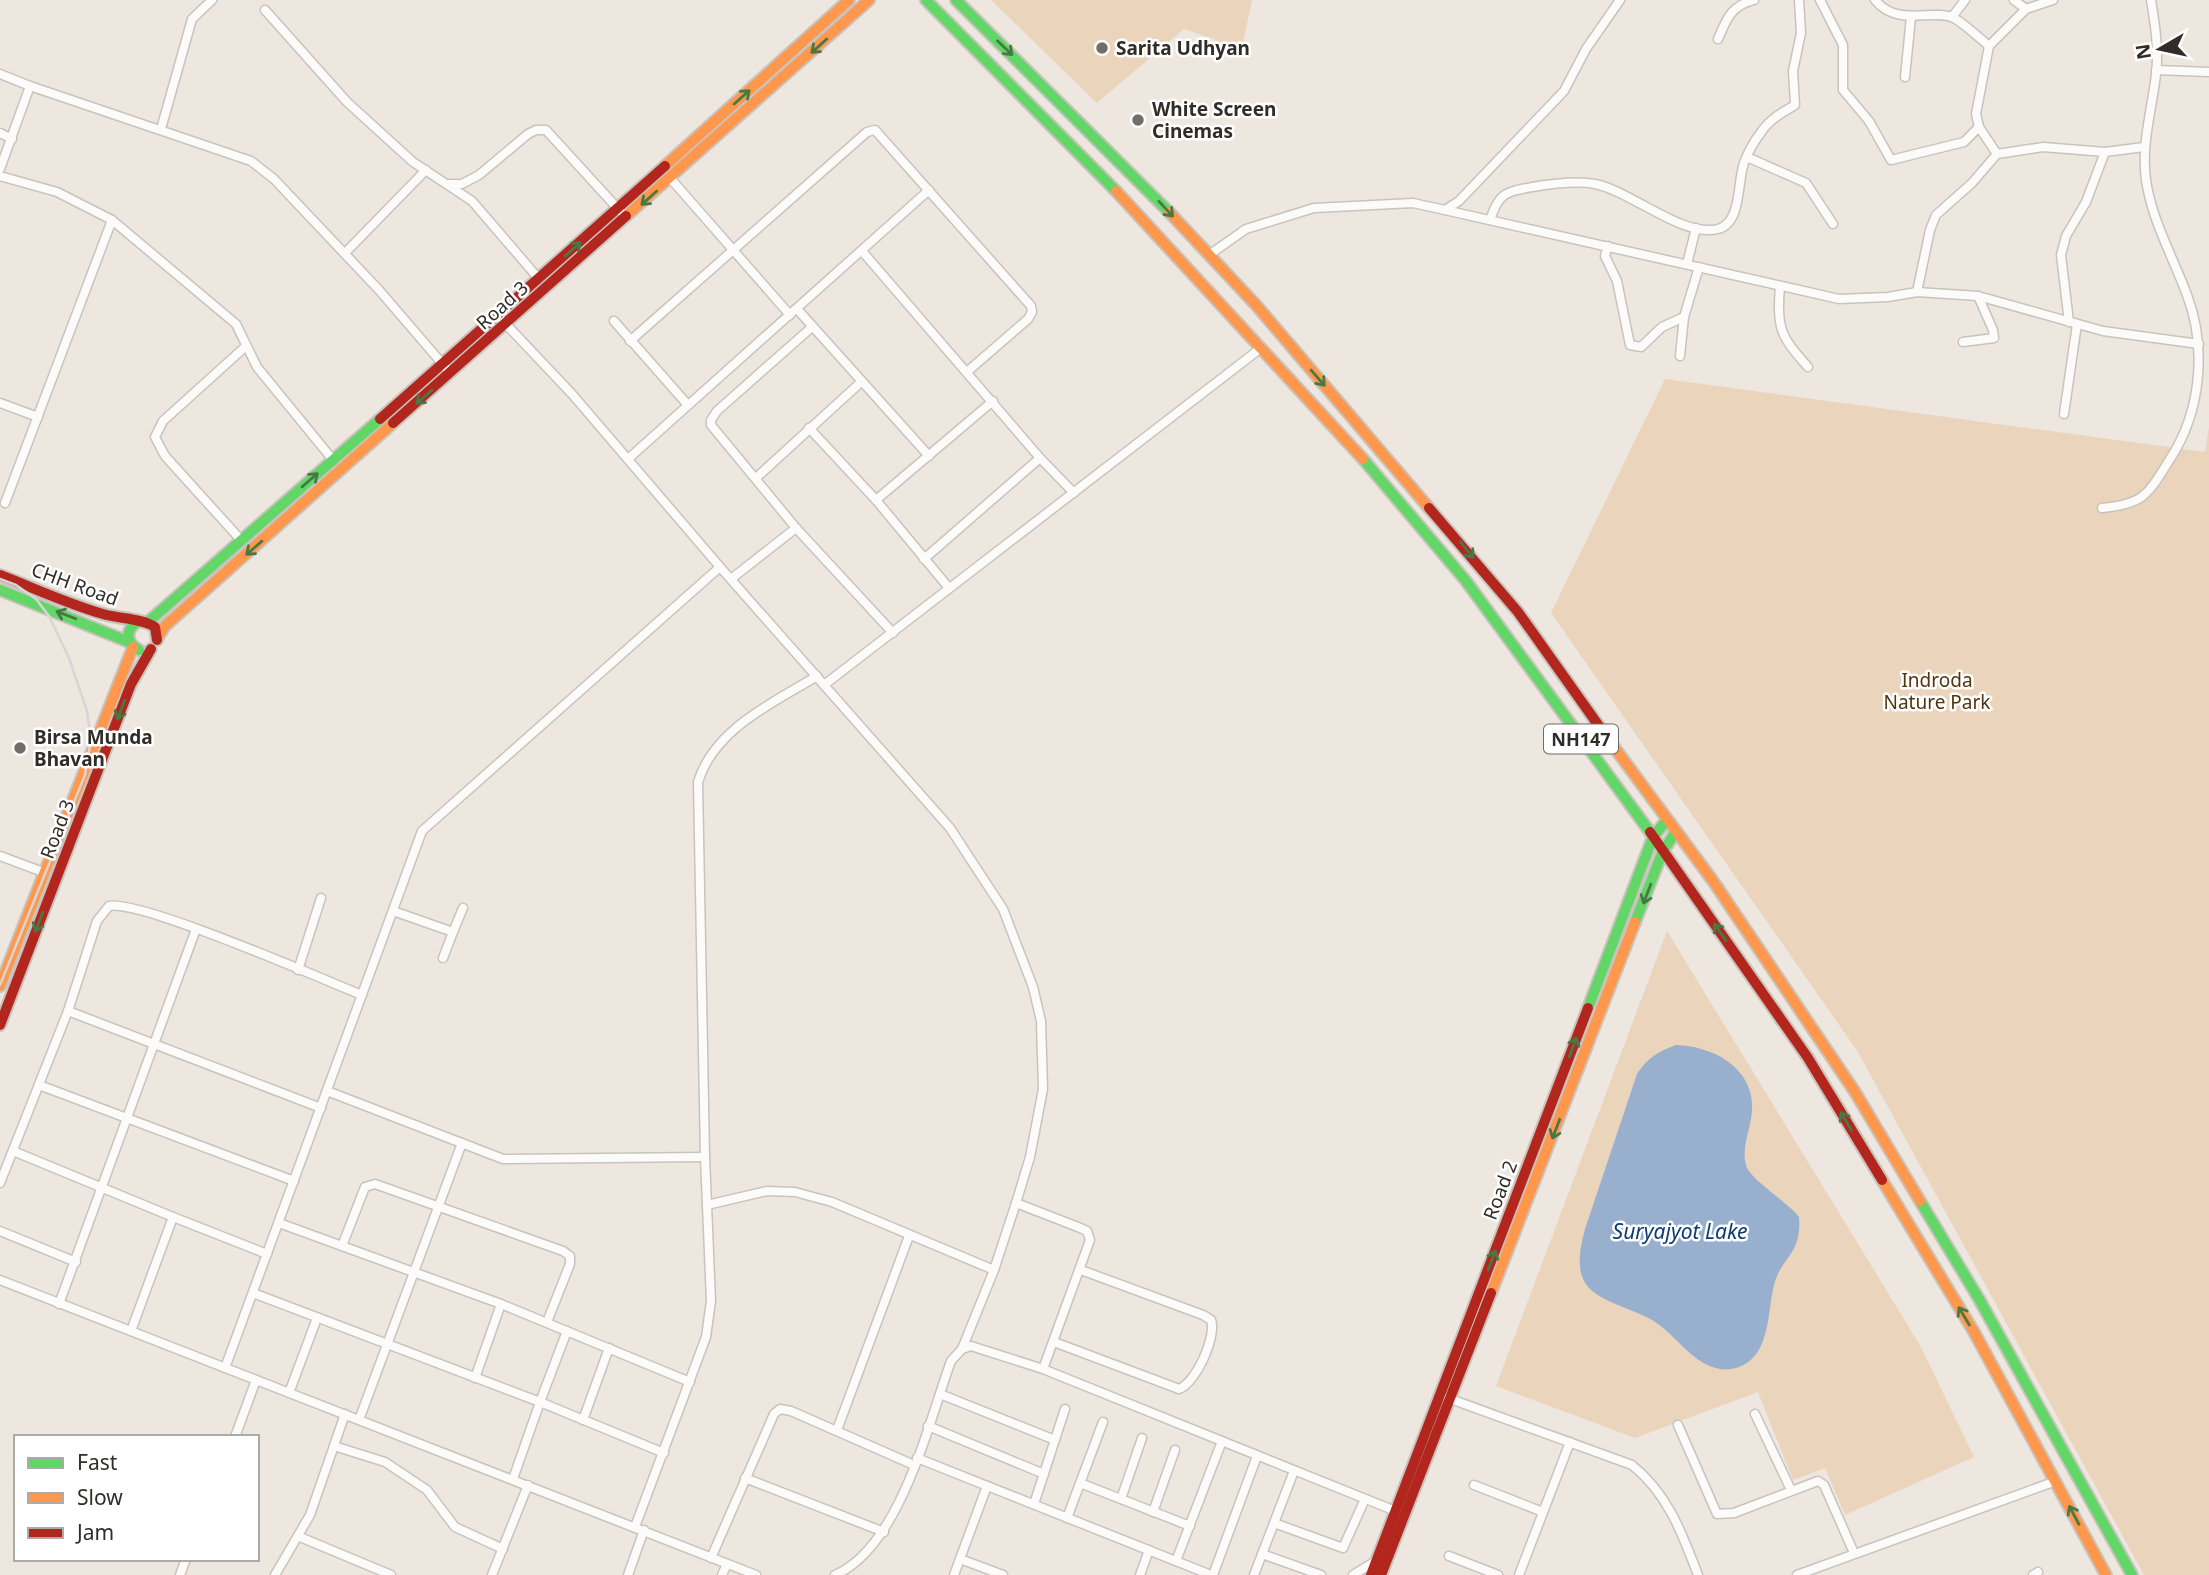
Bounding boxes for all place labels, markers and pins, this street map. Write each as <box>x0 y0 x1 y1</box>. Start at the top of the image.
place label: Sarita Udhyan <box>1116 35 1250 61</box>
marker: Sarita Udhyan <box>1094 40 1110 56</box>
place label: White Screen Cinemas <box>1152 96 1276 144</box>
marker: White Screen Cinemas <box>1130 112 1146 128</box>
place label: Birsa Munda Bhavan <box>34 724 153 772</box>
marker: Birsa Munda Bhavan <box>12 740 28 756</box>

